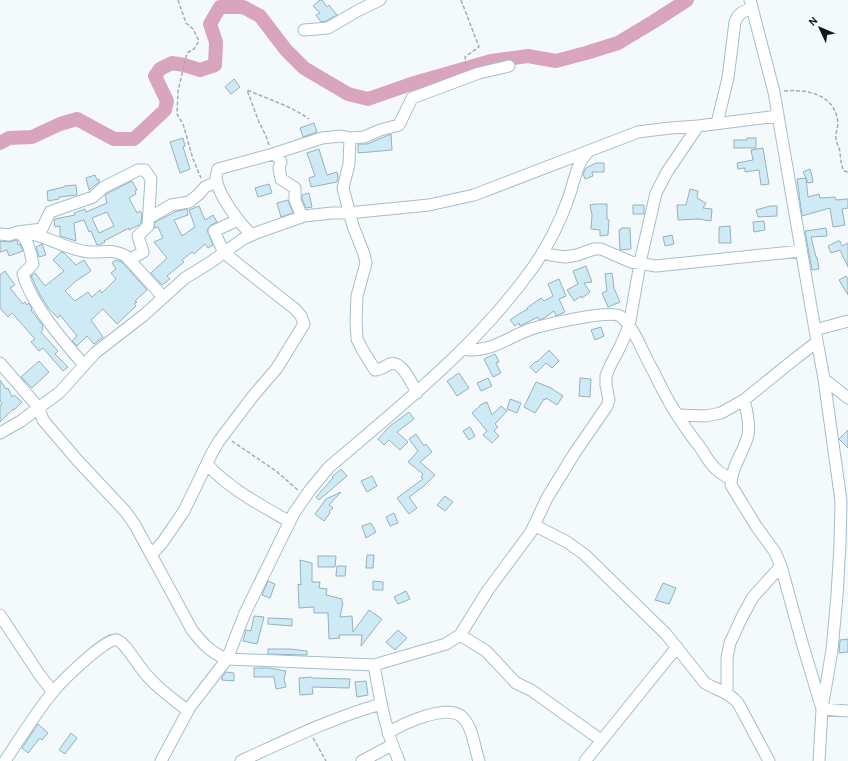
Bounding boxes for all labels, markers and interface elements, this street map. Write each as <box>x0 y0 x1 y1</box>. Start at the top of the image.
north arrow <box>800 8 840 48</box>
text: N <box>807 15 820 28</box>

